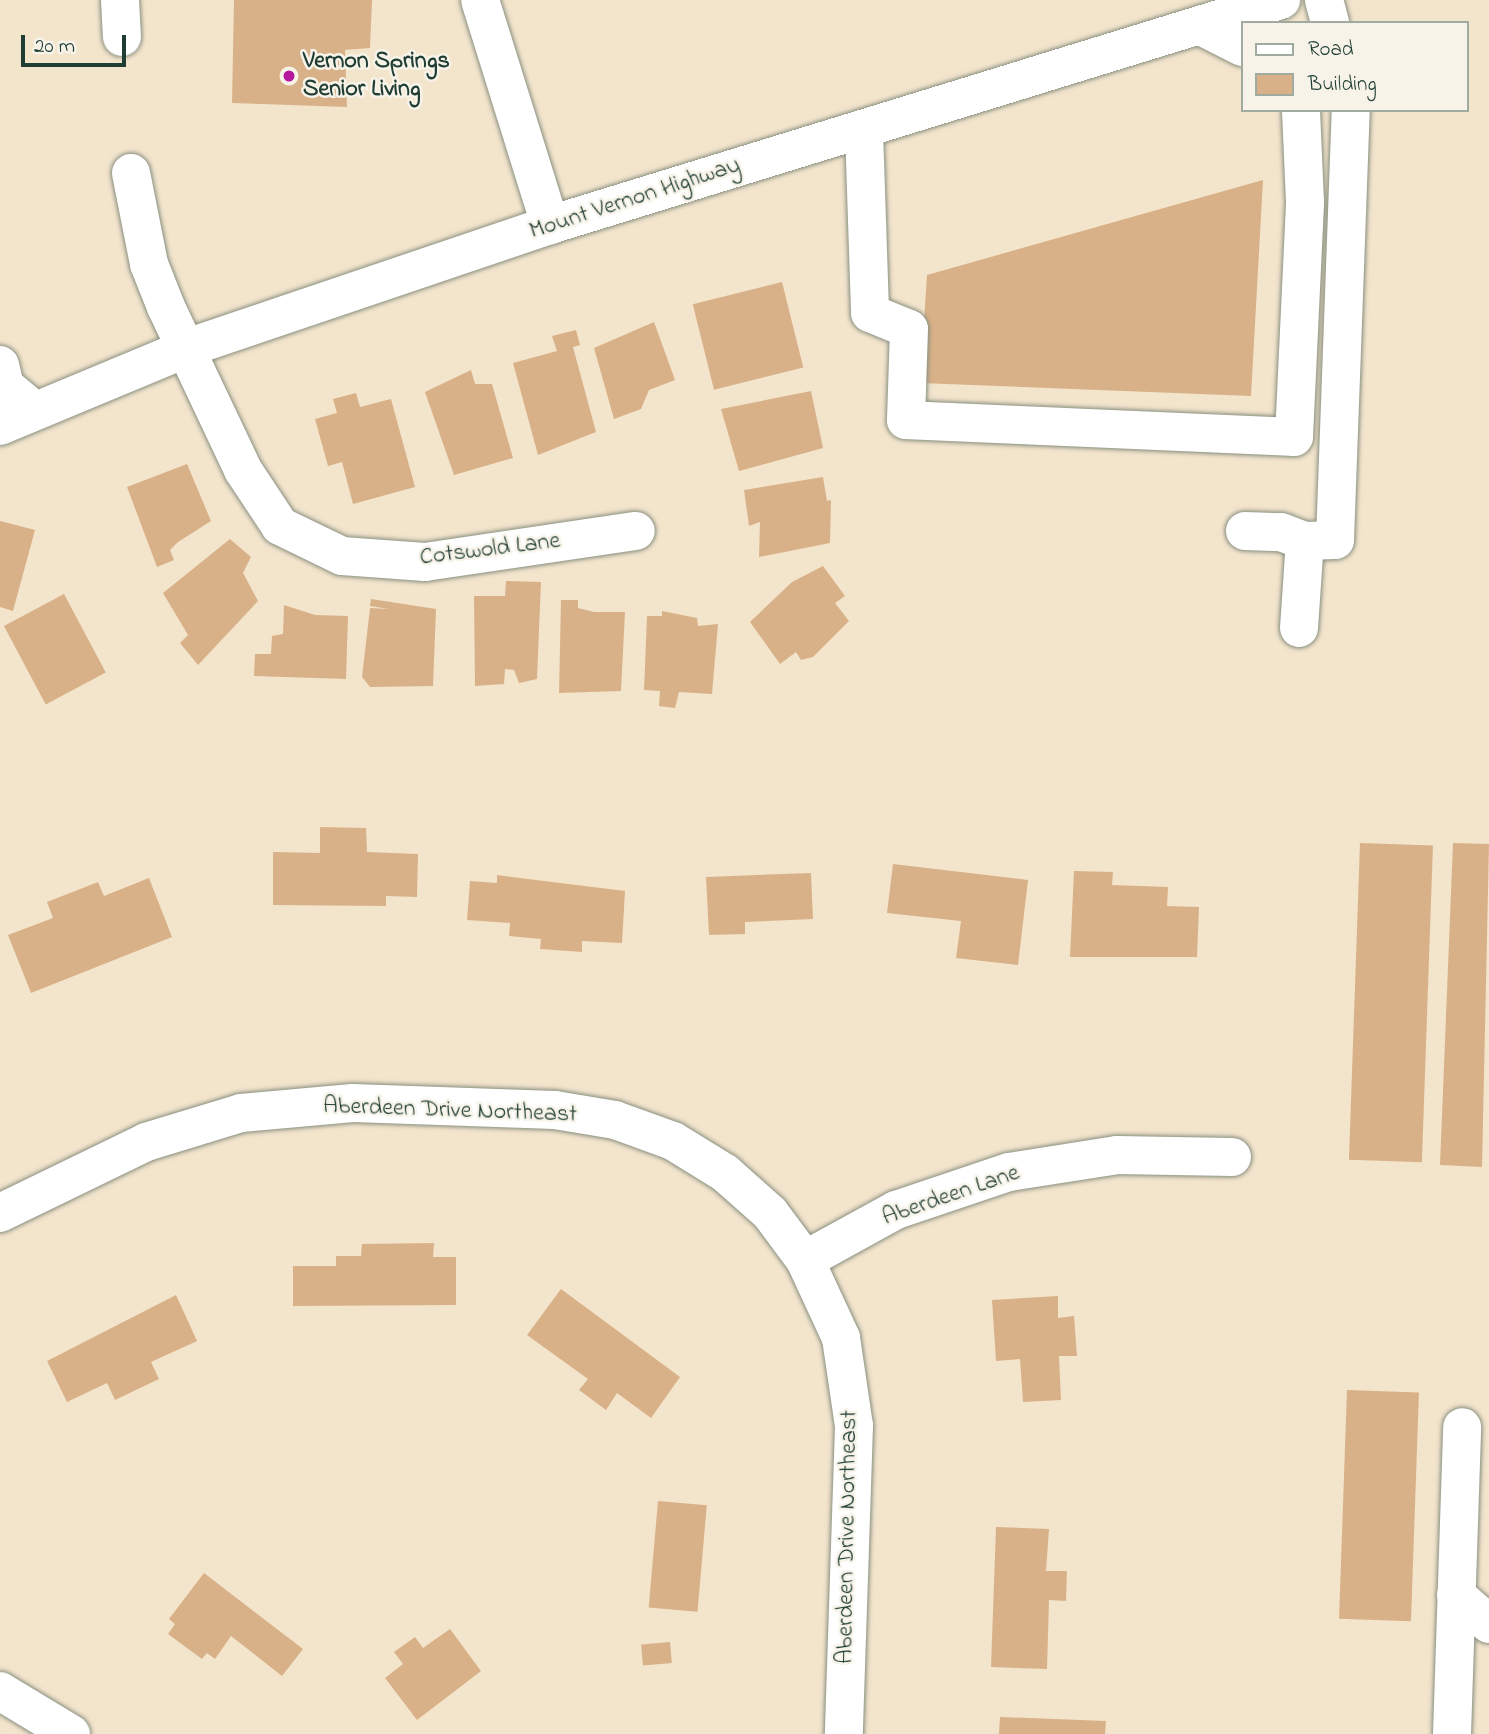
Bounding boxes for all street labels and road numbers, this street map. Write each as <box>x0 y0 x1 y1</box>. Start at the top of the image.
street label: Mount Vernon Highway <box>526 151 744 247</box>
street label: Cotswold Lane <box>418 527 562 573</box>
street label: Aberdeen Drive Northeast <box>322 1092 578 1130</box>
street label: Aberdeen Lane <box>879 1159 1023 1233</box>
street label: Aberdeen Drive Northeast <box>831 1410 865 1664</box>

